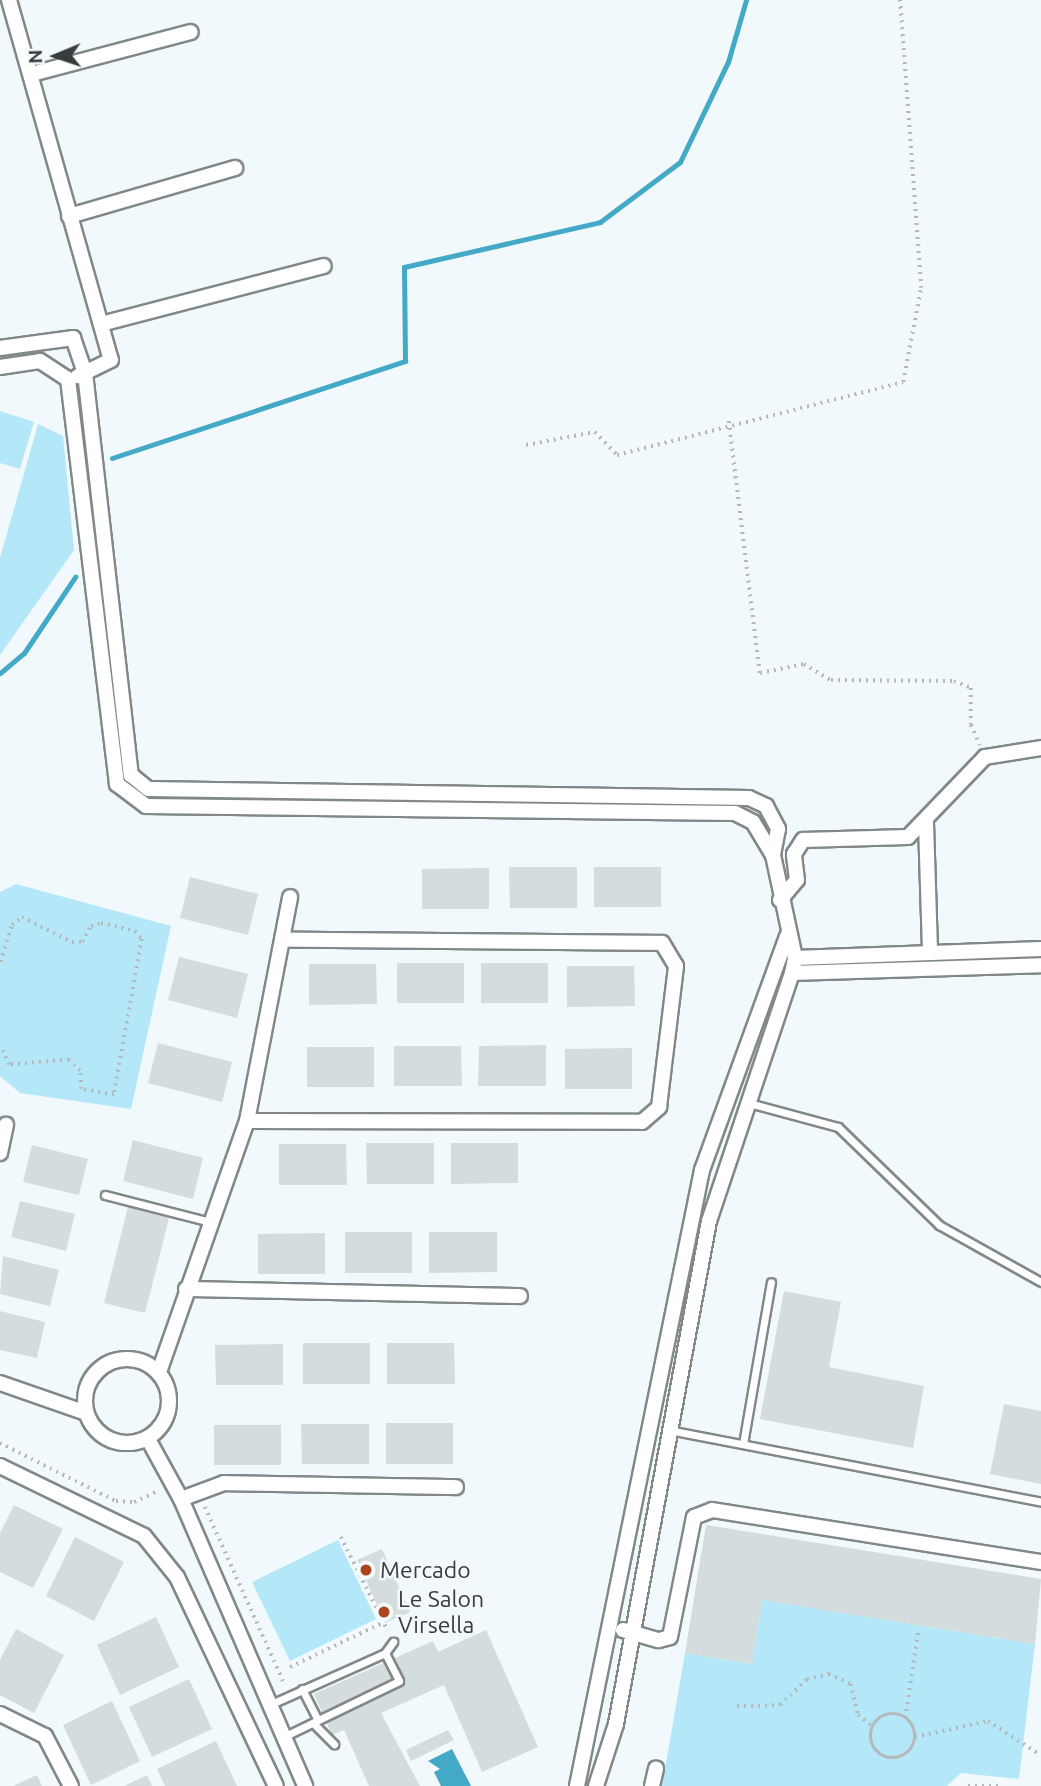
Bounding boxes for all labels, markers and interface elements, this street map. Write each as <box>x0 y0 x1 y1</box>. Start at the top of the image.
north arrow <box>21 21 91 91</box>
text: N <box>24 49 46 64</box>
place label: Mercado <box>380 1556 471 1584</box>
marker: Mercado <box>358 1562 374 1578</box>
place label: Le Salon Virsella <box>398 1585 484 1639</box>
marker: Le Salon Virsella <box>376 1604 392 1620</box>

